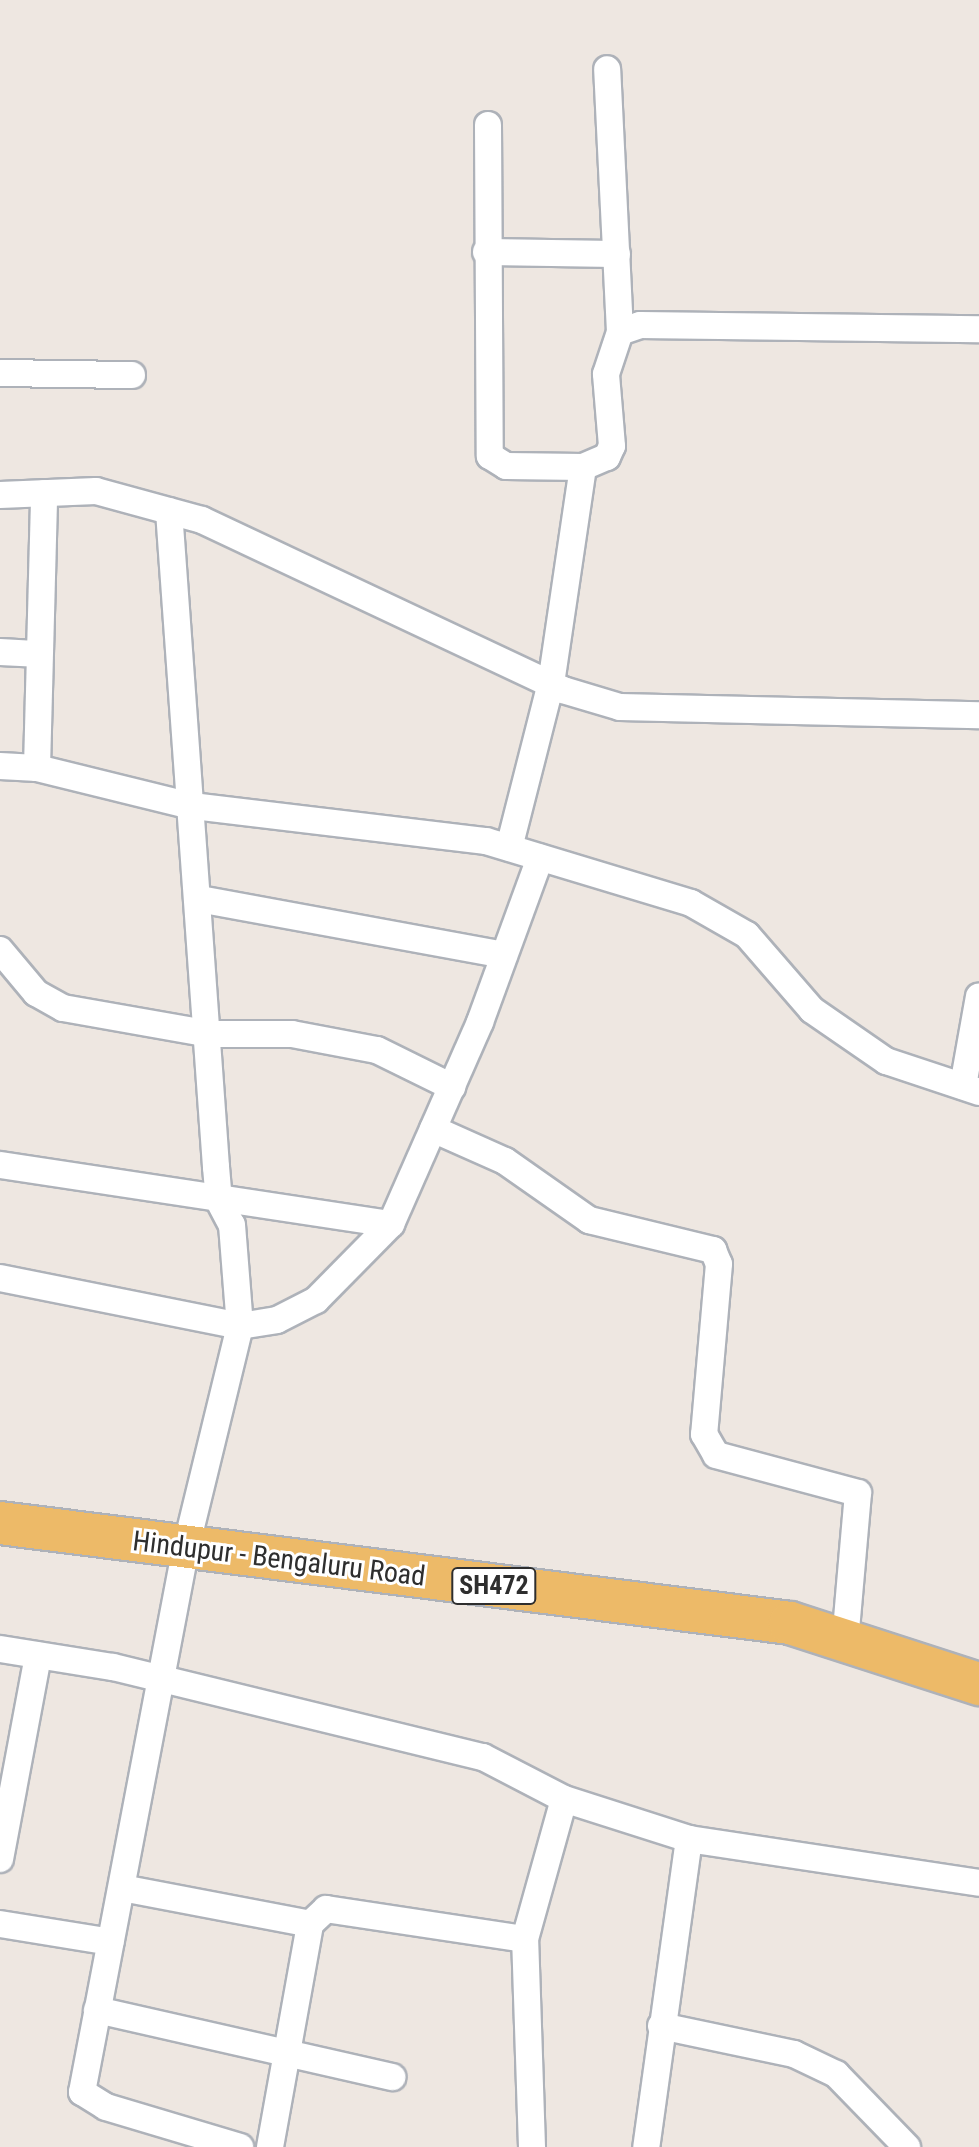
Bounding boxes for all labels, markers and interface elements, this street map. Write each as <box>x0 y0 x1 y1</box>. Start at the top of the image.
street label: Hindupur - Bengaluru Road <box>131 1524 427 1594</box>
road number: SH472 <box>450 1564 538 1608</box>

